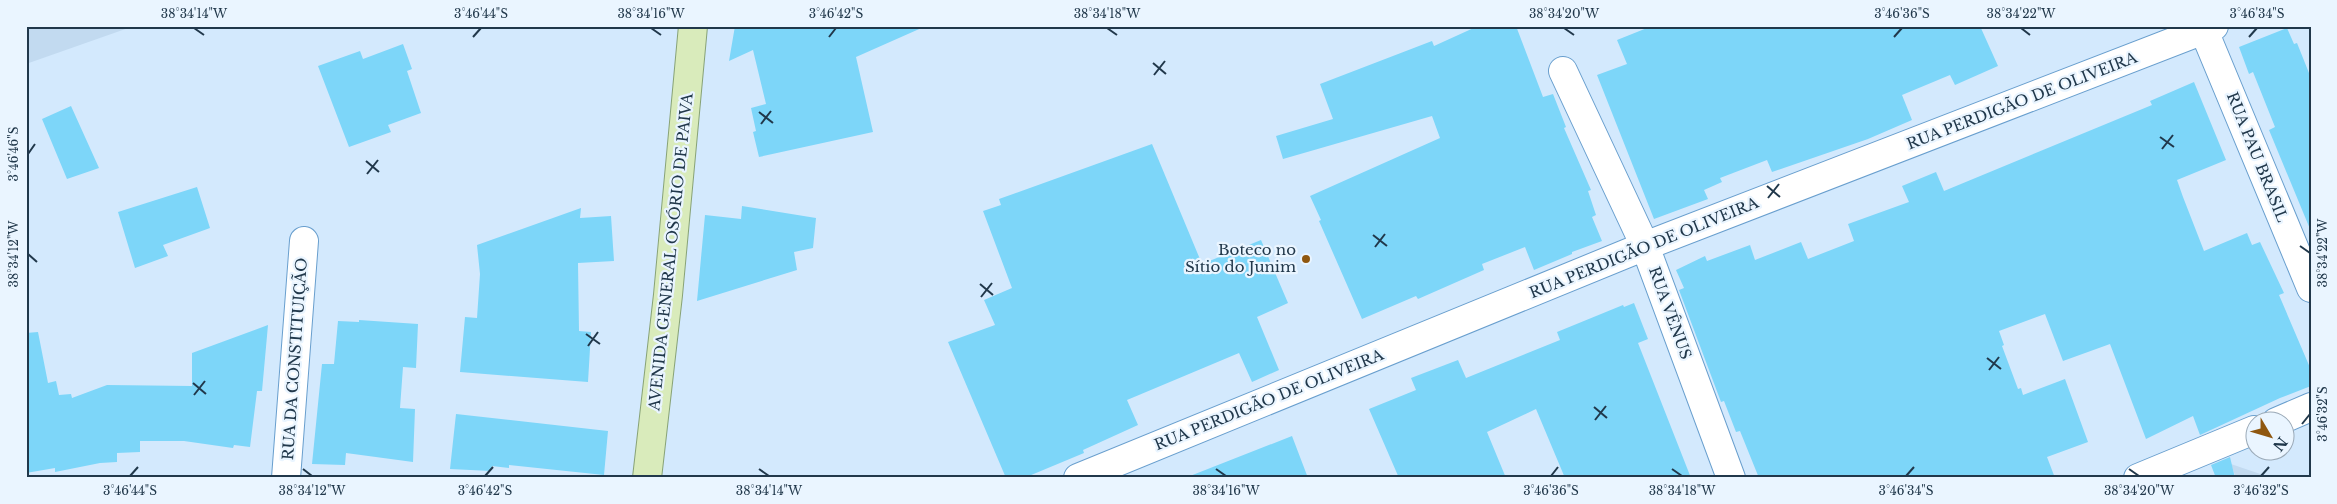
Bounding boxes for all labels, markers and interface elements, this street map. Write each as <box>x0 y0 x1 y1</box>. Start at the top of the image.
text: 38°34'14"W <box>161 6 228 21</box>
text: 3°46'44"S <box>454 6 508 21</box>
text: 38°34'16"W <box>617 6 685 21</box>
text: 3°46'42"S <box>809 6 864 21</box>
text: 38°34'18"W <box>1074 6 1141 21</box>
text: 38°34'20"W <box>1529 6 1600 21</box>
text: 3°46'36"S <box>1874 6 1930 21</box>
text: 38°34'22"W <box>1987 6 2056 21</box>
text: 3°46'34"S <box>2230 6 2285 21</box>
street label: RUA PERDIGÃO DE OLIVEIRA <box>1904 48 2140 153</box>
street label: RUA PAU BRASIL <box>2223 89 2292 225</box>
street label: AVENIDA GENERAL OSÓRIO DE PAIVA <box>644 92 697 413</box>
text: 3°46'46"S <box>6 126 21 181</box>
street label: RUA PERDIGÃO DE OLIVEIRA <box>1526 193 1762 302</box>
text: 38°34'22"W <box>2315 218 2330 287</box>
text: 38°34'12"W <box>6 220 21 287</box>
place label: Boteco no Sítio do Junim <box>1185 240 1296 276</box>
marker: Boteco no Sítio do Junim <box>1300 253 1312 265</box>
street label: RUA DA CONSTITUIÇÃO <box>278 257 311 461</box>
street label: RUA VÊNUS <box>1645 264 1696 362</box>
street label: RUA PERDIGÃO DE OLIVEIRA <box>1151 345 1387 454</box>
text: 3°46'32"S <box>2315 386 2330 442</box>
north arrow <box>2244 412 2294 462</box>
text: N <box>2269 433 2291 455</box>
text: 3°46'44"S <box>103 483 157 498</box>
text: 38°34'12"W <box>279 483 346 498</box>
text: 3°46'42"S <box>458 483 513 498</box>
text: 38°34'14"W <box>736 483 803 498</box>
text: 38°34'16"W <box>1192 483 1260 498</box>
text: 3°46'36"S <box>1523 483 1579 498</box>
text: 38°34'18"W <box>1649 483 1716 498</box>
text: 3°46'34"S <box>1879 483 1934 498</box>
text: 38°34'20"W <box>2104 483 2175 498</box>
text: 3°46'32"S <box>2233 483 2289 498</box>

